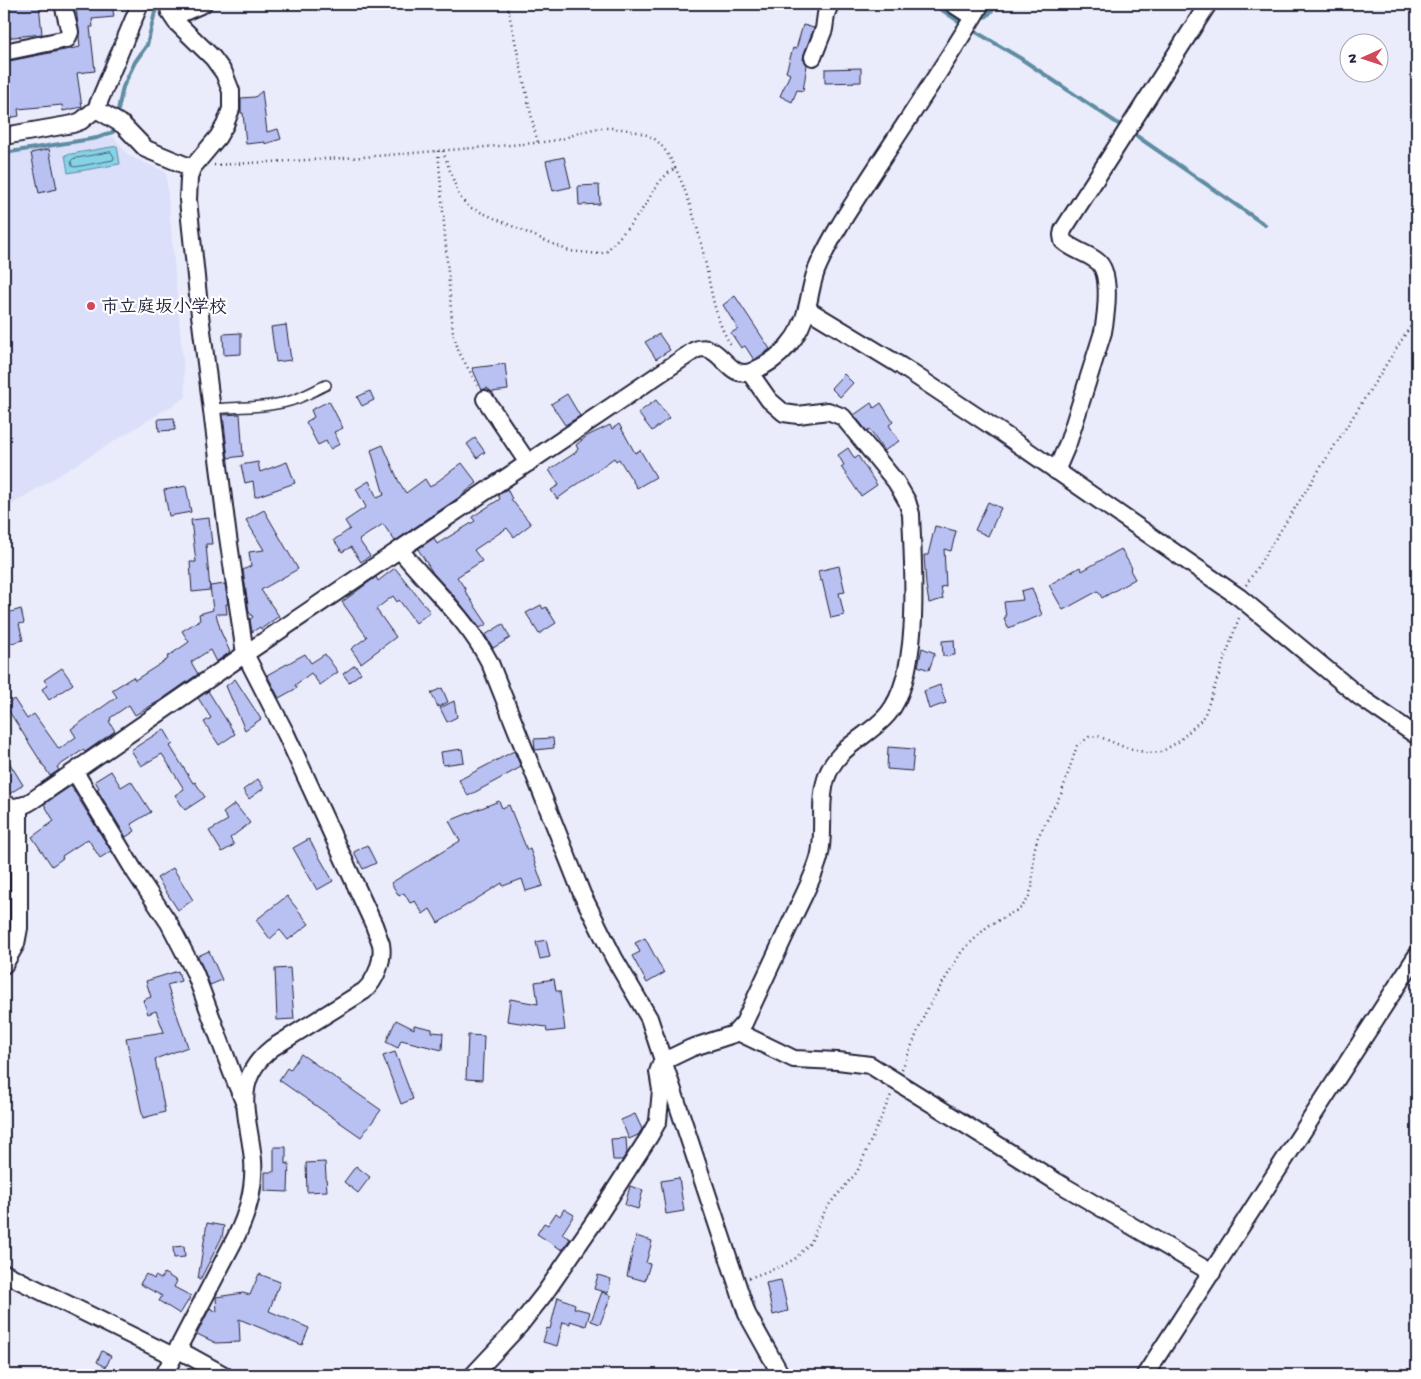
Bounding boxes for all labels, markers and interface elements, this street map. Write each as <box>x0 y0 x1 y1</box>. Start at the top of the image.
north arrow <box>1338 32 1388 82</box>
text: N <box>1345 54 1362 64</box>
place label: 市立庭坂小学校 <box>101 297 227 319</box>
marker: 市立庭坂小学校 <box>85 300 97 312</box>

